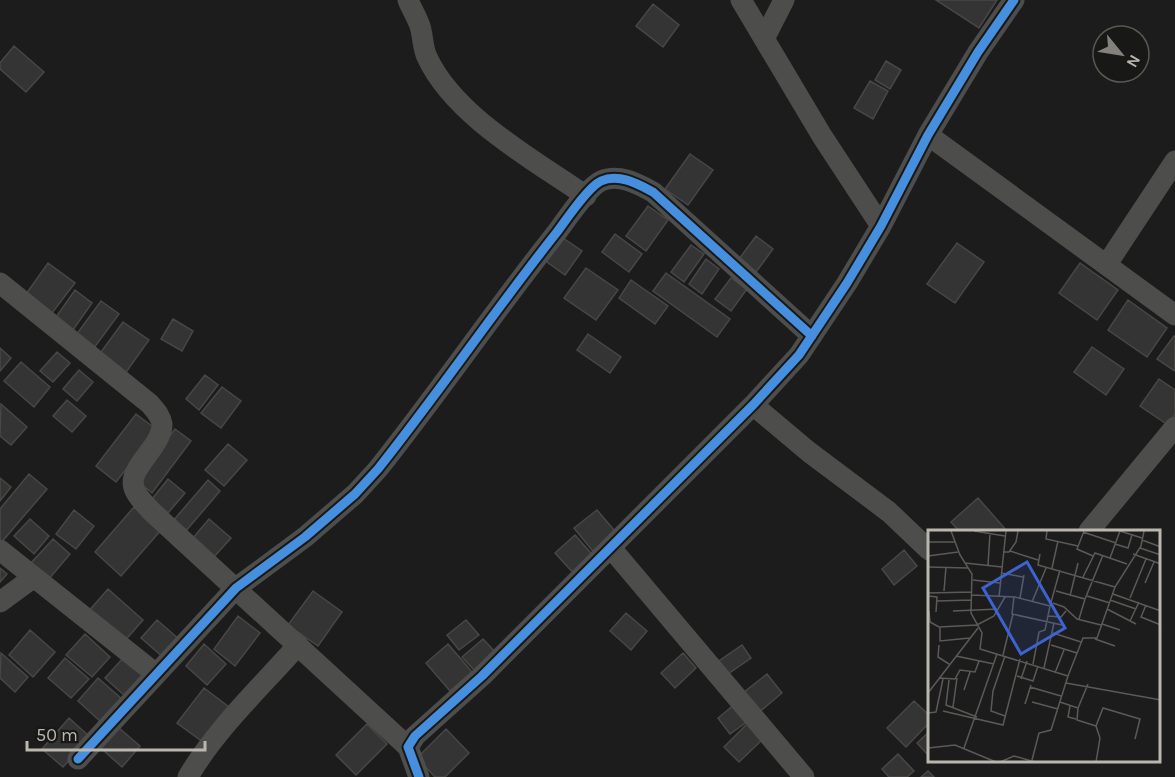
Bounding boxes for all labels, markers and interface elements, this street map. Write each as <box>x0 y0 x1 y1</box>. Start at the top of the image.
north arrow <box>1091 24 1151 84</box>
text: N <box>1122 52 1145 71</box>
inset map <box>928 530 1160 762</box>
scale bar <box>27 714 206 752</box>
text: 50 m <box>36 724 78 746</box>

